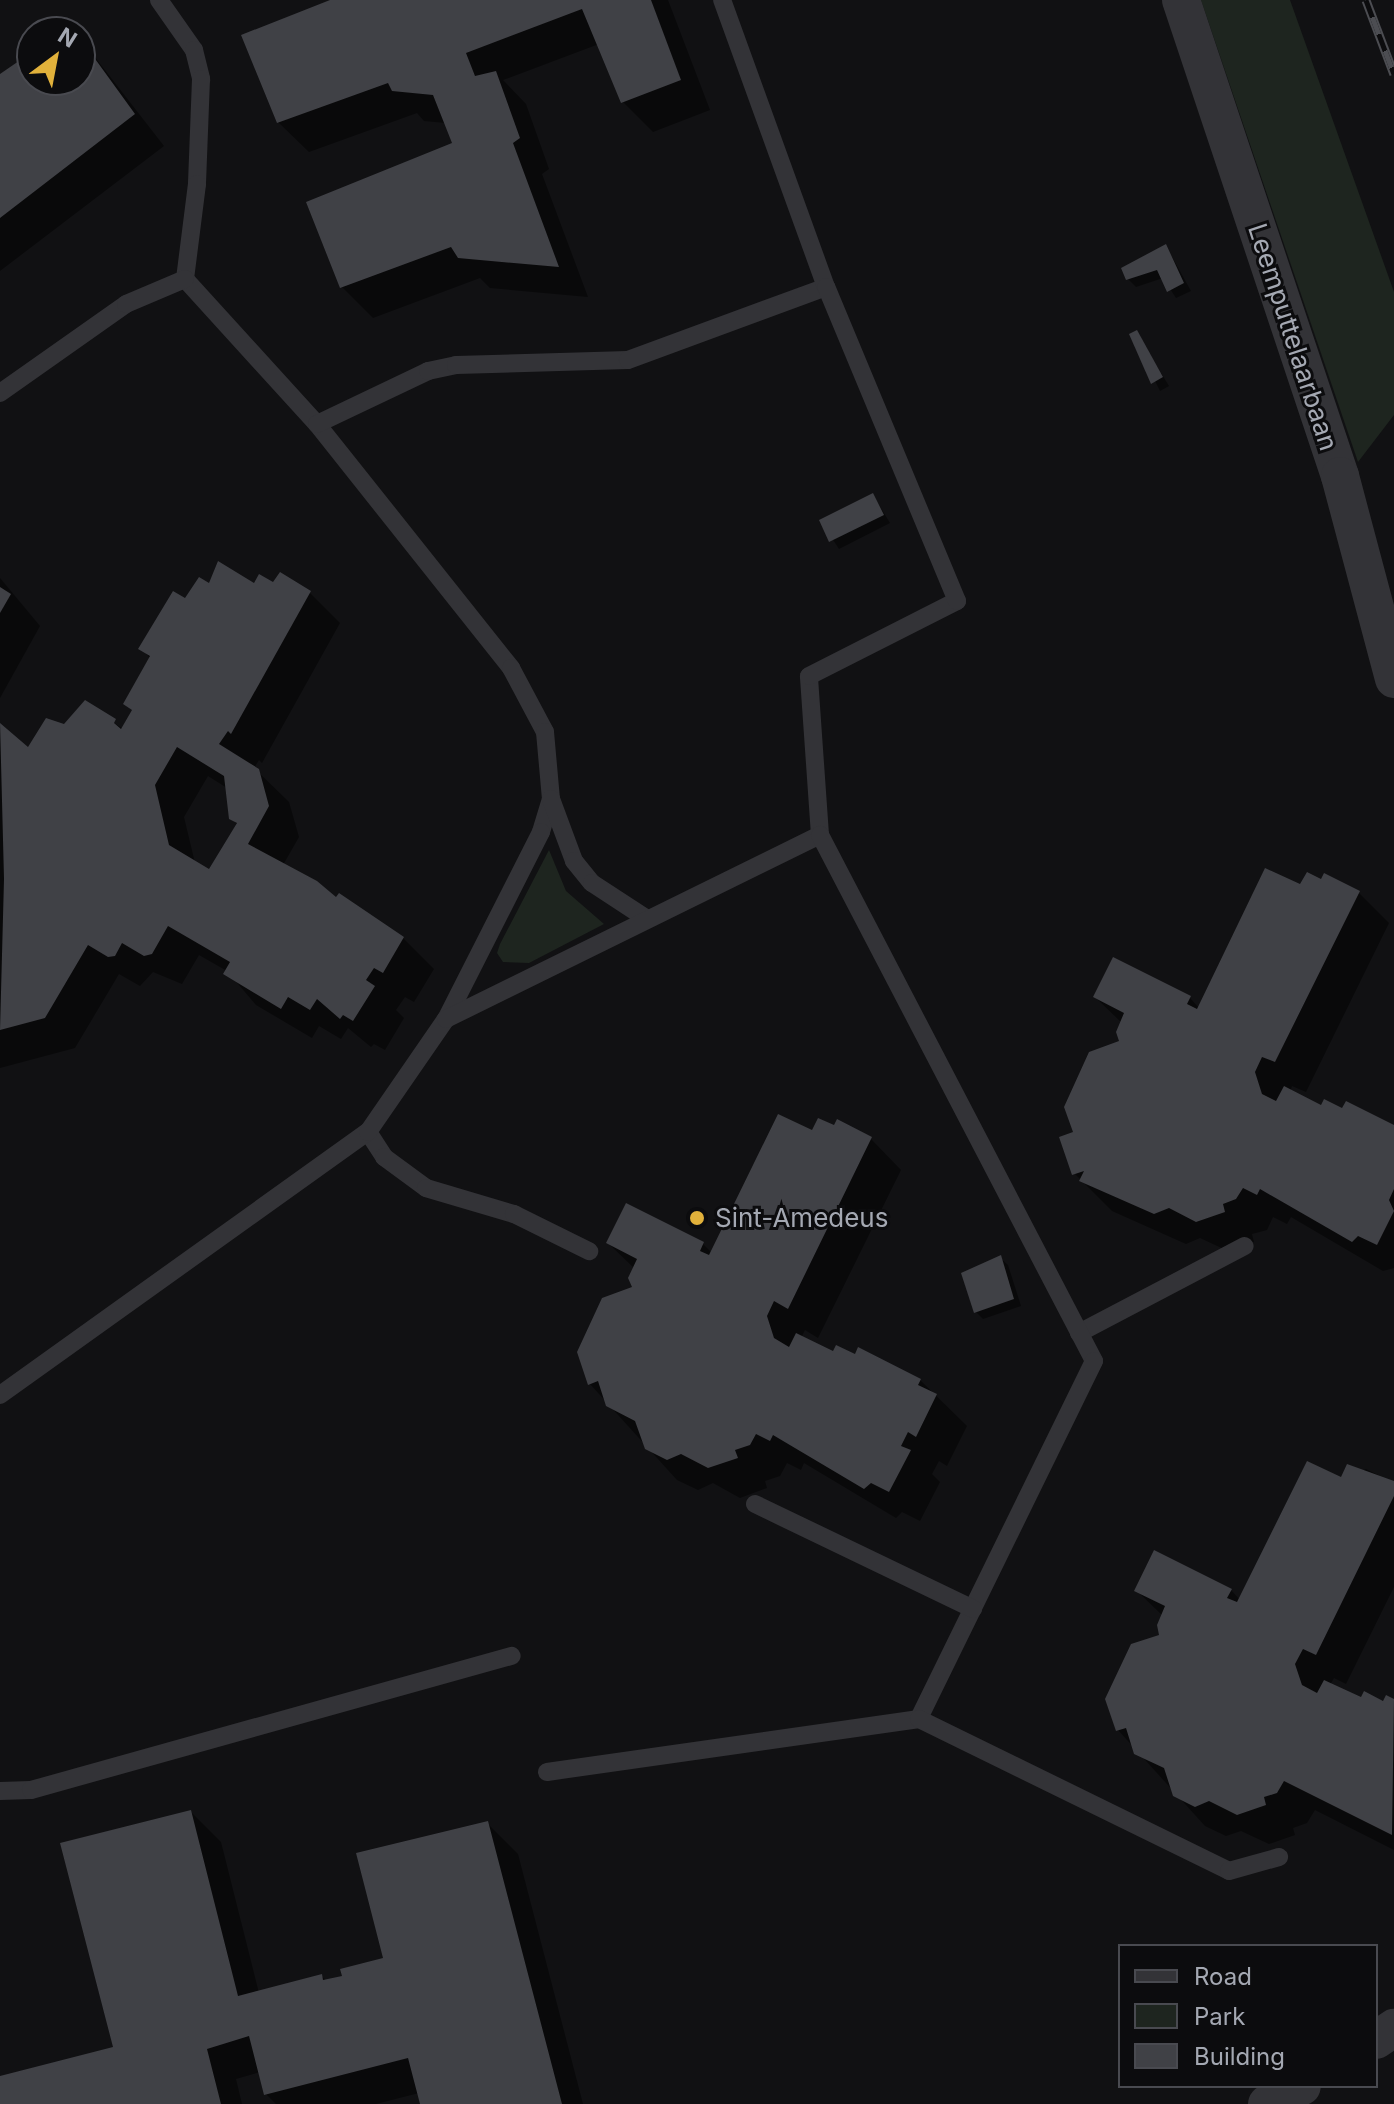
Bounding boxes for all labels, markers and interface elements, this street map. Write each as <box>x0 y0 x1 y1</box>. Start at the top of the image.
north arrow <box>16 16 96 96</box>
text: N <box>54 22 82 53</box>
street label: Leemputtelaarbaan <box>1242 220 1344 454</box>
place label: Sint-Amedeus <box>715 1202 888 1234</box>
marker: Sint-Amedeus <box>686 1207 708 1229</box>
legend <box>1118 1944 1378 2088</box>
text: Road <box>1194 1962 1252 1991</box>
text: Park <box>1194 2002 1245 2031</box>
text: Building <box>1194 2042 1285 2071</box>

